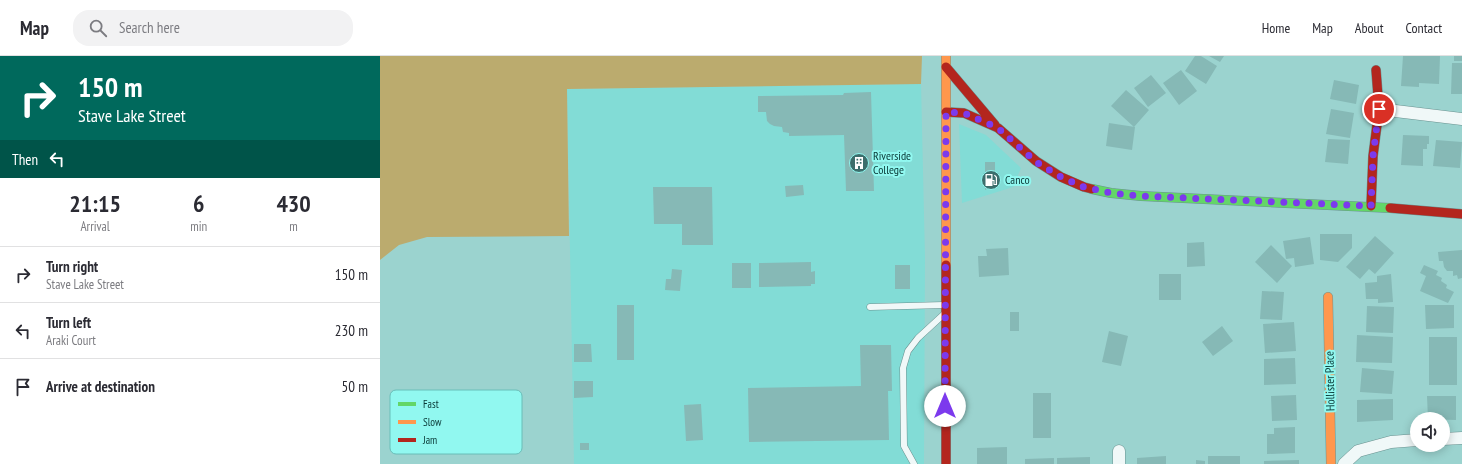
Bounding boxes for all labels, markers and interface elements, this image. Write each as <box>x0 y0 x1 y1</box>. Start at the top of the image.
search box <box>73 10 353 46</box>
text: Map <box>20 16 49 40</box>
icon: search <box>87 17 109 39</box>
text: Search here <box>119 18 180 37</box>
text: Home <box>1262 19 1290 37</box>
text: Map <box>1312 19 1333 37</box>
text: About <box>1355 19 1384 37</box>
text: Contact <box>1406 19 1442 37</box>
text: 150 m <box>78 68 142 105</box>
icon: right <box>12 72 64 124</box>
pin <box>1362 92 1396 126</box>
icon: arrive <box>1368 98 1390 120</box>
text: Stave Lake Street <box>78 104 186 127</box>
icon: left <box>46 148 68 170</box>
place label: Riverside College <box>873 148 911 177</box>
text: Then <box>12 150 38 169</box>
building icon: Riverside College <box>848 152 870 174</box>
fuel station icon: Canco <box>980 169 1002 191</box>
place label: Canco <box>1005 172 1030 187</box>
text: 21:15 <box>69 188 121 219</box>
text: 6 <box>193 188 204 219</box>
text: 430 <box>276 188 311 219</box>
text: Arrival <box>80 218 110 235</box>
text: min <box>190 218 207 235</box>
text: m <box>289 218 298 235</box>
text: Turn right <box>46 257 98 276</box>
icon: right <box>12 264 34 286</box>
text: 150 m <box>335 265 368 284</box>
text: Stave Lake Street <box>46 276 124 293</box>
text: Turn left <box>46 313 91 332</box>
icon: left <box>12 320 34 342</box>
text: 230 m <box>335 321 368 340</box>
text: Araki Court <box>46 332 96 349</box>
street label: Hollister Place <box>1321 351 1338 411</box>
icon: arrive <box>12 376 34 398</box>
text: Arrive at destination <box>46 377 155 396</box>
text: 50 m <box>342 377 368 396</box>
position arrow <box>924 385 966 427</box>
legend <box>390 390 522 454</box>
text: Fast <box>423 397 439 411</box>
map controls <box>1410 412 1450 452</box>
button: sound <box>1410 412 1450 452</box>
text: Slow <box>423 415 442 429</box>
text: Jam <box>422 433 437 447</box>

